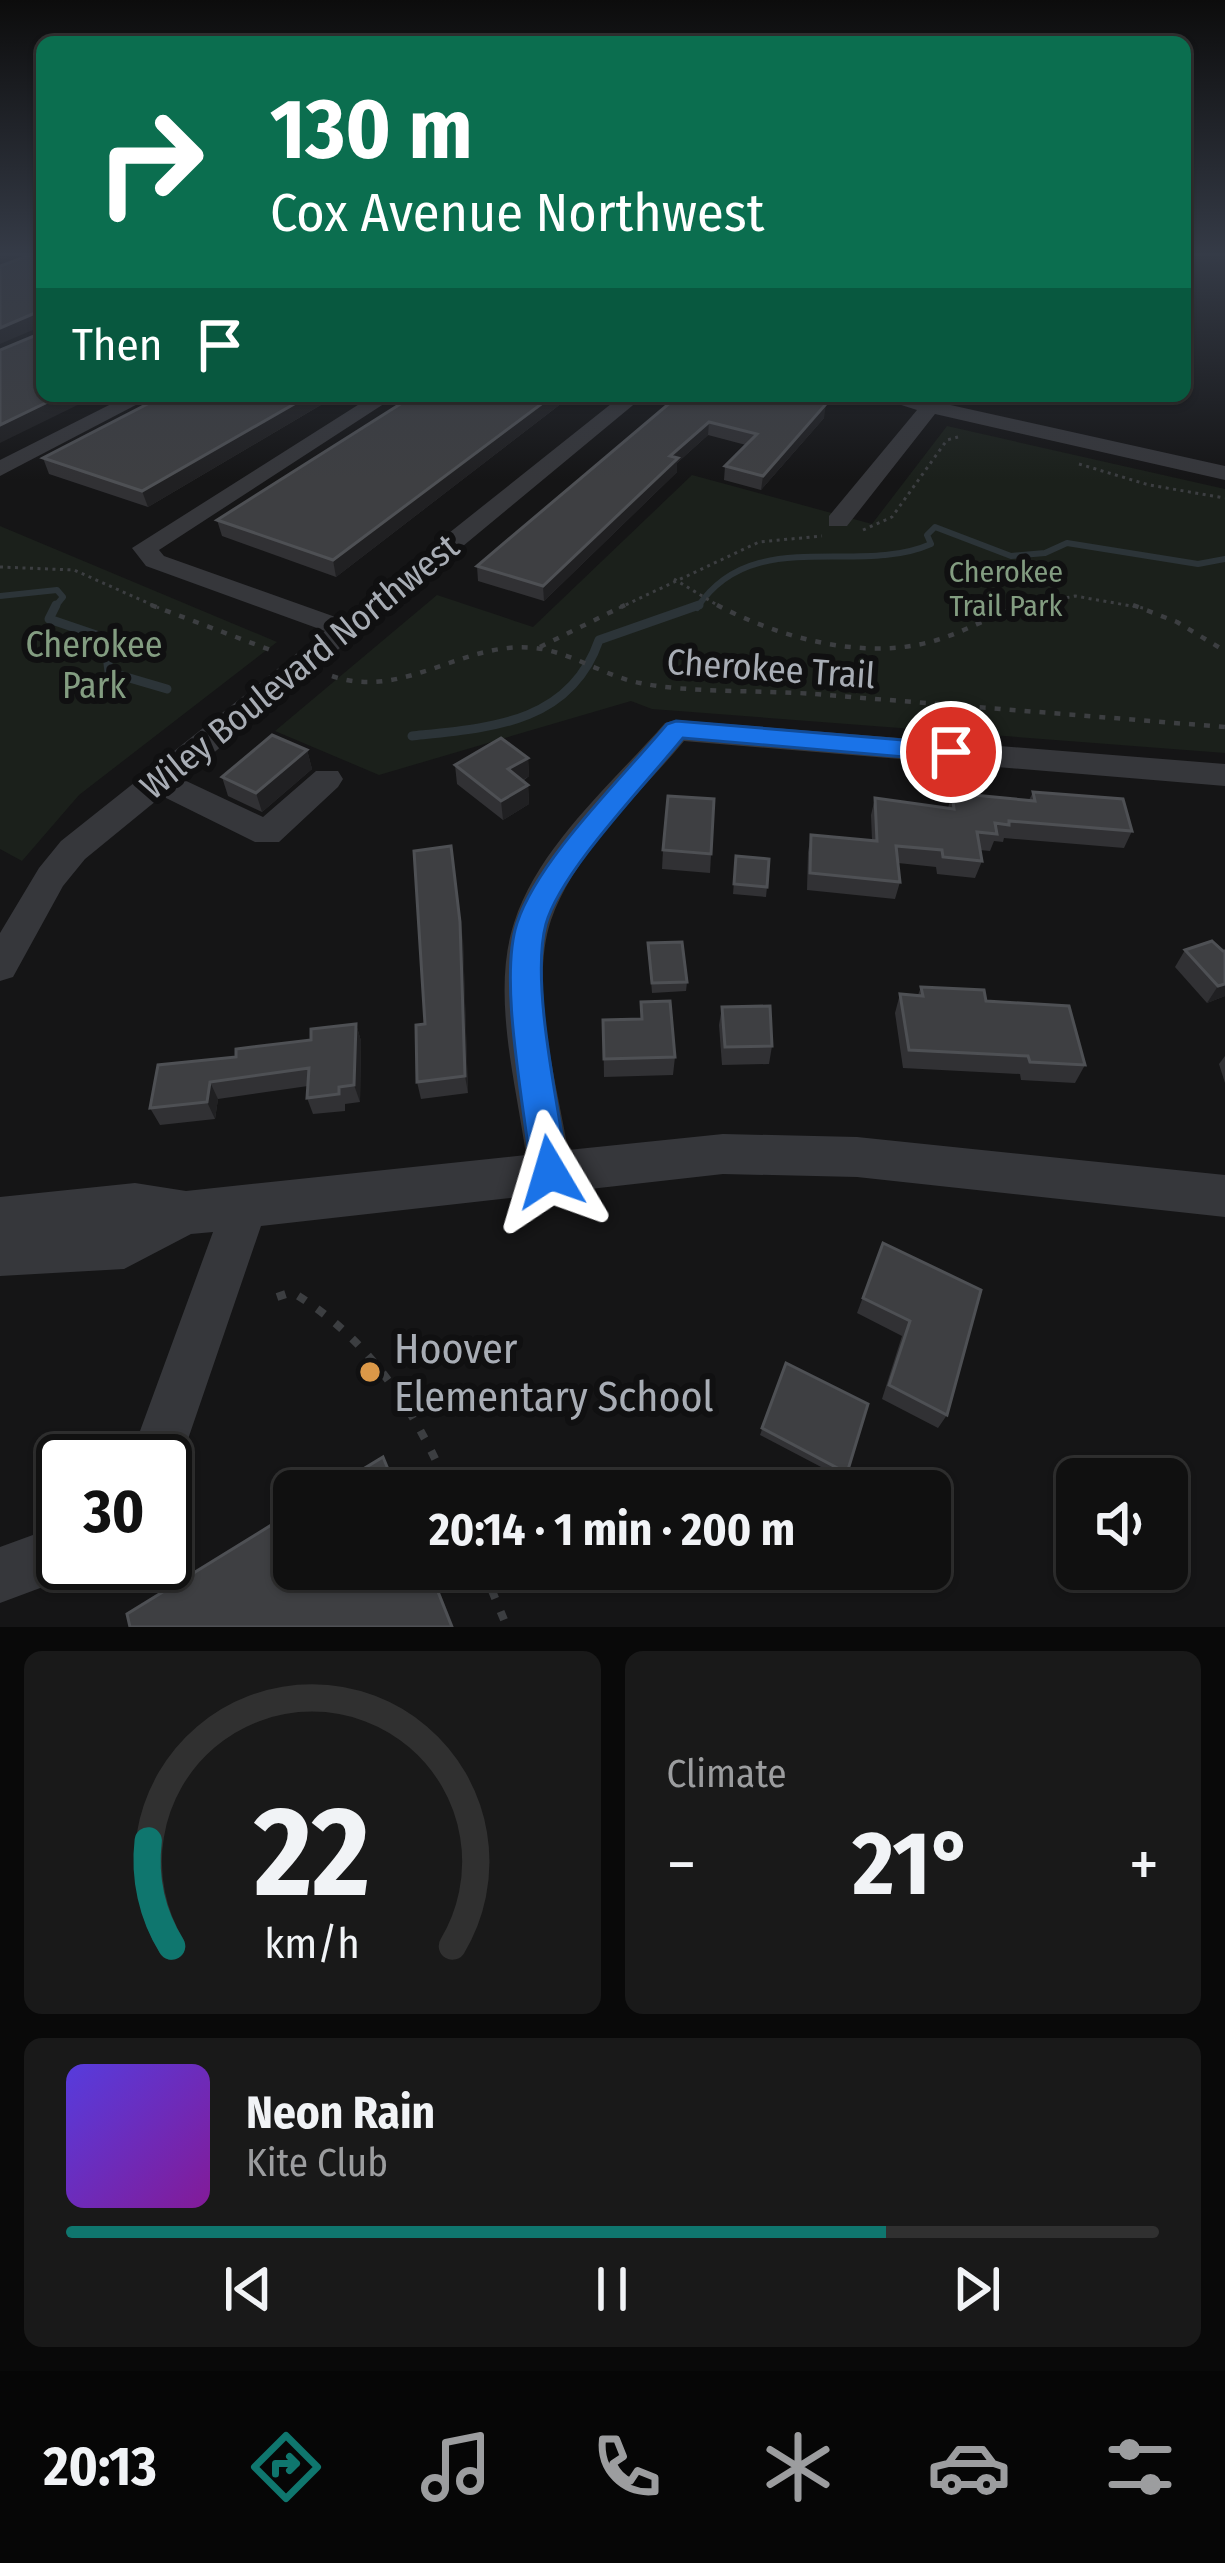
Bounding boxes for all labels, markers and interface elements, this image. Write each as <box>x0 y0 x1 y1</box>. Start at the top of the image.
text: 130 m <box>270 79 473 180</box>
icon: right <box>72 84 228 240</box>
text: Cox Avenue Northwest <box>270 181 764 245</box>
icon: arrive <box>187 312 253 378</box>
text: Then <box>72 318 163 372</box>
street label: Wiley Boulevard Northwest <box>132 525 468 809</box>
park label: Cherokee Trail Park <box>949 554 1063 624</box>
park label: Cherokee Park <box>25 623 163 708</box>
street label: Cherokee Trail <box>665 640 877 698</box>
pin <box>900 701 1002 803</box>
icon: arrive <box>918 719 984 785</box>
position arrow <box>487 1109 613 1235</box>
place label: Hoover Elementary School <box>394 1324 714 1422</box>
marker: Hoover Elementary School <box>357 1359 383 1385</box>
speed limit sign: 30 <box>36 1434 192 1590</box>
map controls <box>1056 1458 1188 1590</box>
button: sound <box>1056 1458 1188 1590</box>
text: 20:14 · 1 min · 200 m <box>429 1503 795 1557</box>
text: Climate <box>667 1751 787 1797</box>
text: 22 <box>253 1778 370 1928</box>
text: 21° <box>852 1810 973 1918</box>
text: − <box>667 1825 696 1904</box>
text: + <box>1129 1825 1159 1904</box>
text: km/h <box>264 1917 360 1968</box>
text: Neon Rain <box>246 2086 435 2140</box>
text: Kite Club <box>246 2140 388 2186</box>
icon: previous <box>215 2256 281 2322</box>
icon: pause <box>579 2256 645 2322</box>
icon: next <box>944 2256 1010 2322</box>
icon: directions <box>244 2425 328 2509</box>
icon: music <box>414 2425 498 2509</box>
icon: phone <box>585 2425 669 2509</box>
icon: climate <box>756 2425 840 2509</box>
icon: car <box>927 2425 1011 2509</box>
icon: filters <box>1098 2425 1182 2509</box>
text: 20:13 <box>43 2435 157 2499</box>

